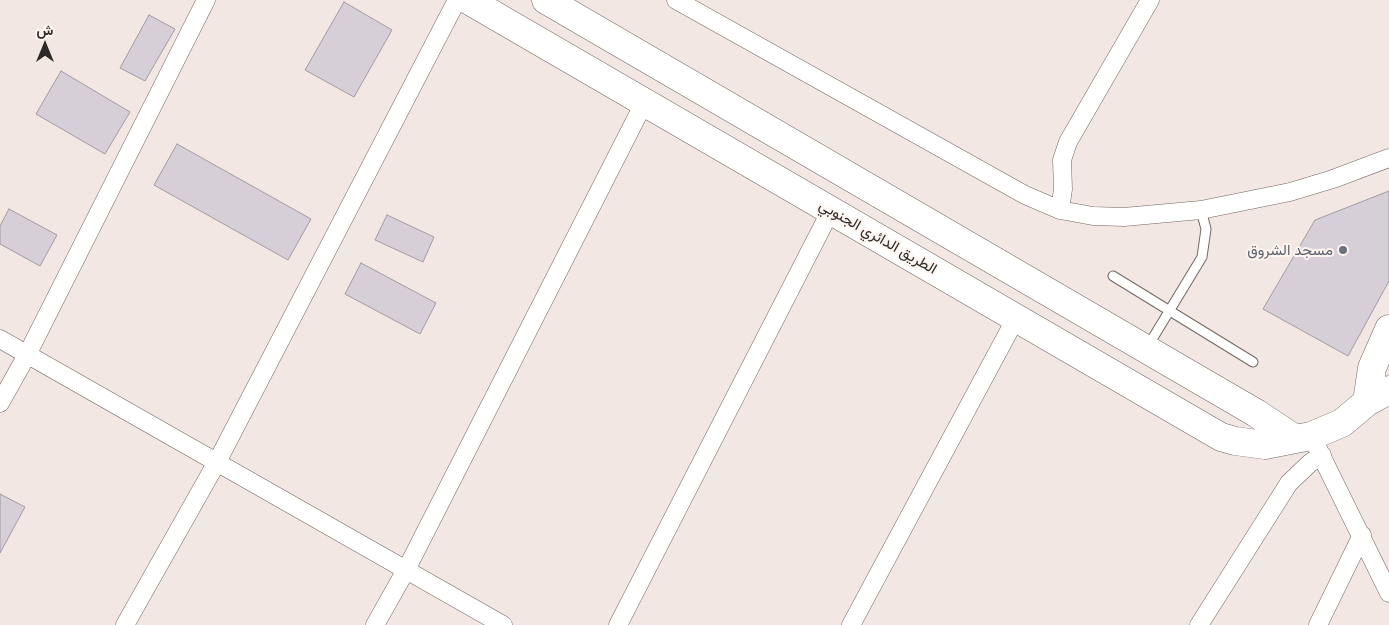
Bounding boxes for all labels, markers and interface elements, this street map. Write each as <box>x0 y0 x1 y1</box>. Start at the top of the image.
north arrow <box>20 20 70 70</box>
text: ش <box>37 20 53 39</box>
street label: الطريق الدائري الجنوبي <box>816 196 940 278</box>
place label: مسجد الشروق <box>1247 241 1333 259</box>
marker: مسجد الشروق <box>1337 244 1349 256</box>

